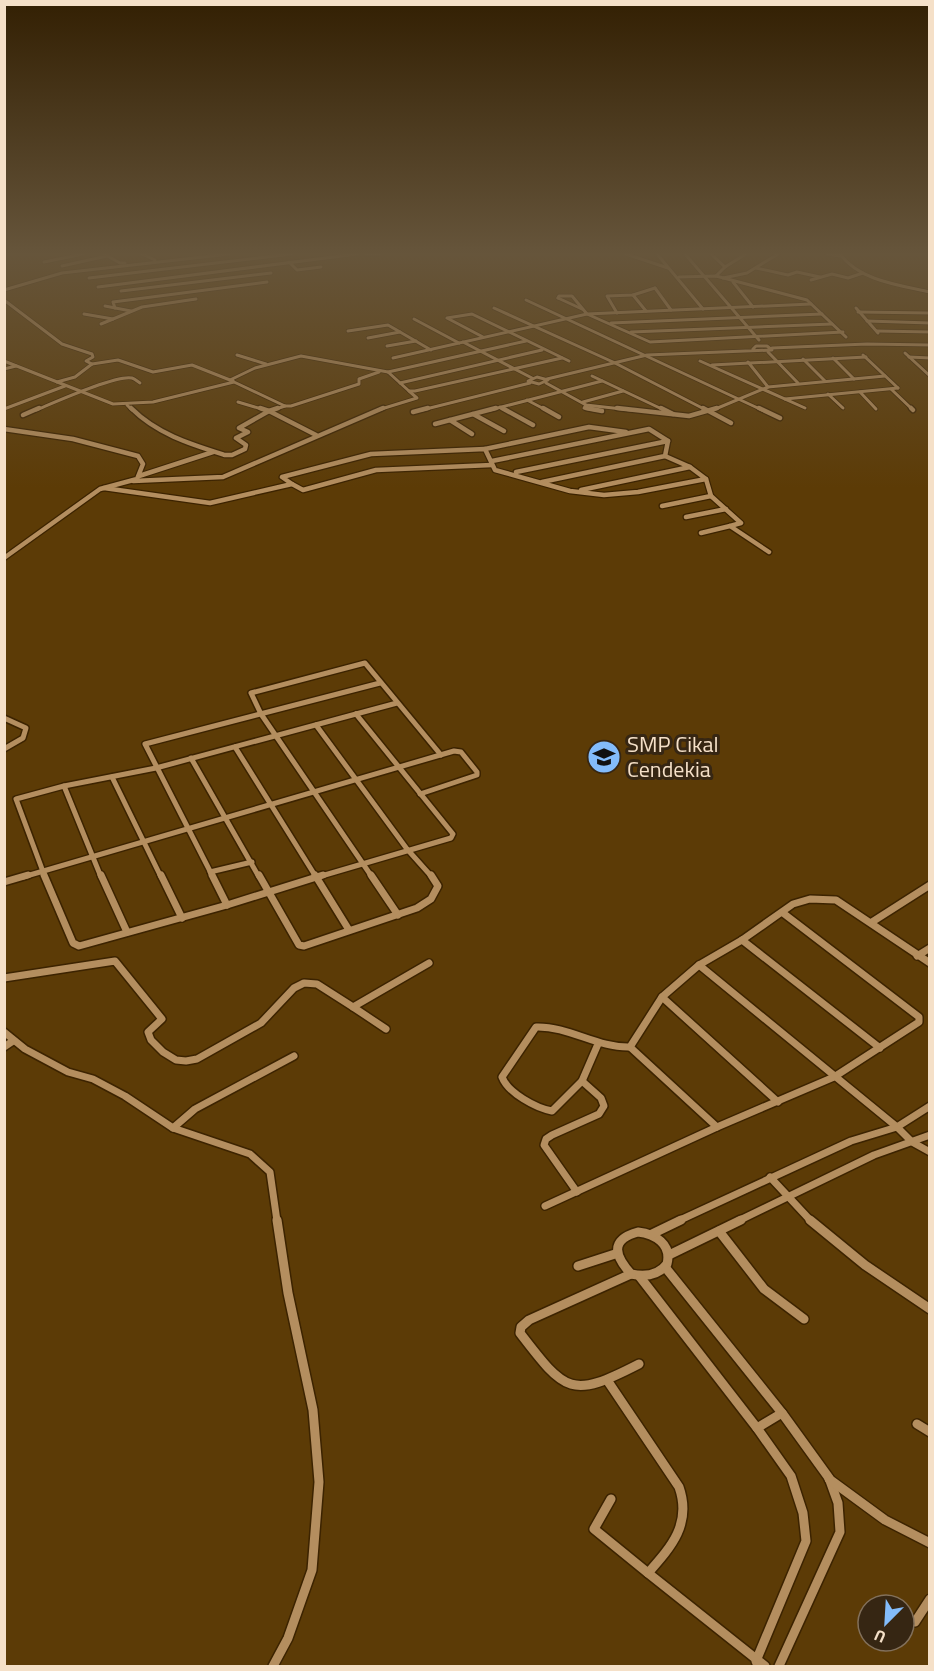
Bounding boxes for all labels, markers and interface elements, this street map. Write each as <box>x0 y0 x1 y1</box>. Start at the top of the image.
place label: SMP Cikal Cendekia <box>627 727 719 786</box>
school or university icon: SMP Cikal Cendekia <box>586 739 622 775</box>
north arrow <box>856 1593 916 1653</box>
text: U <box>870 1624 890 1650</box>

